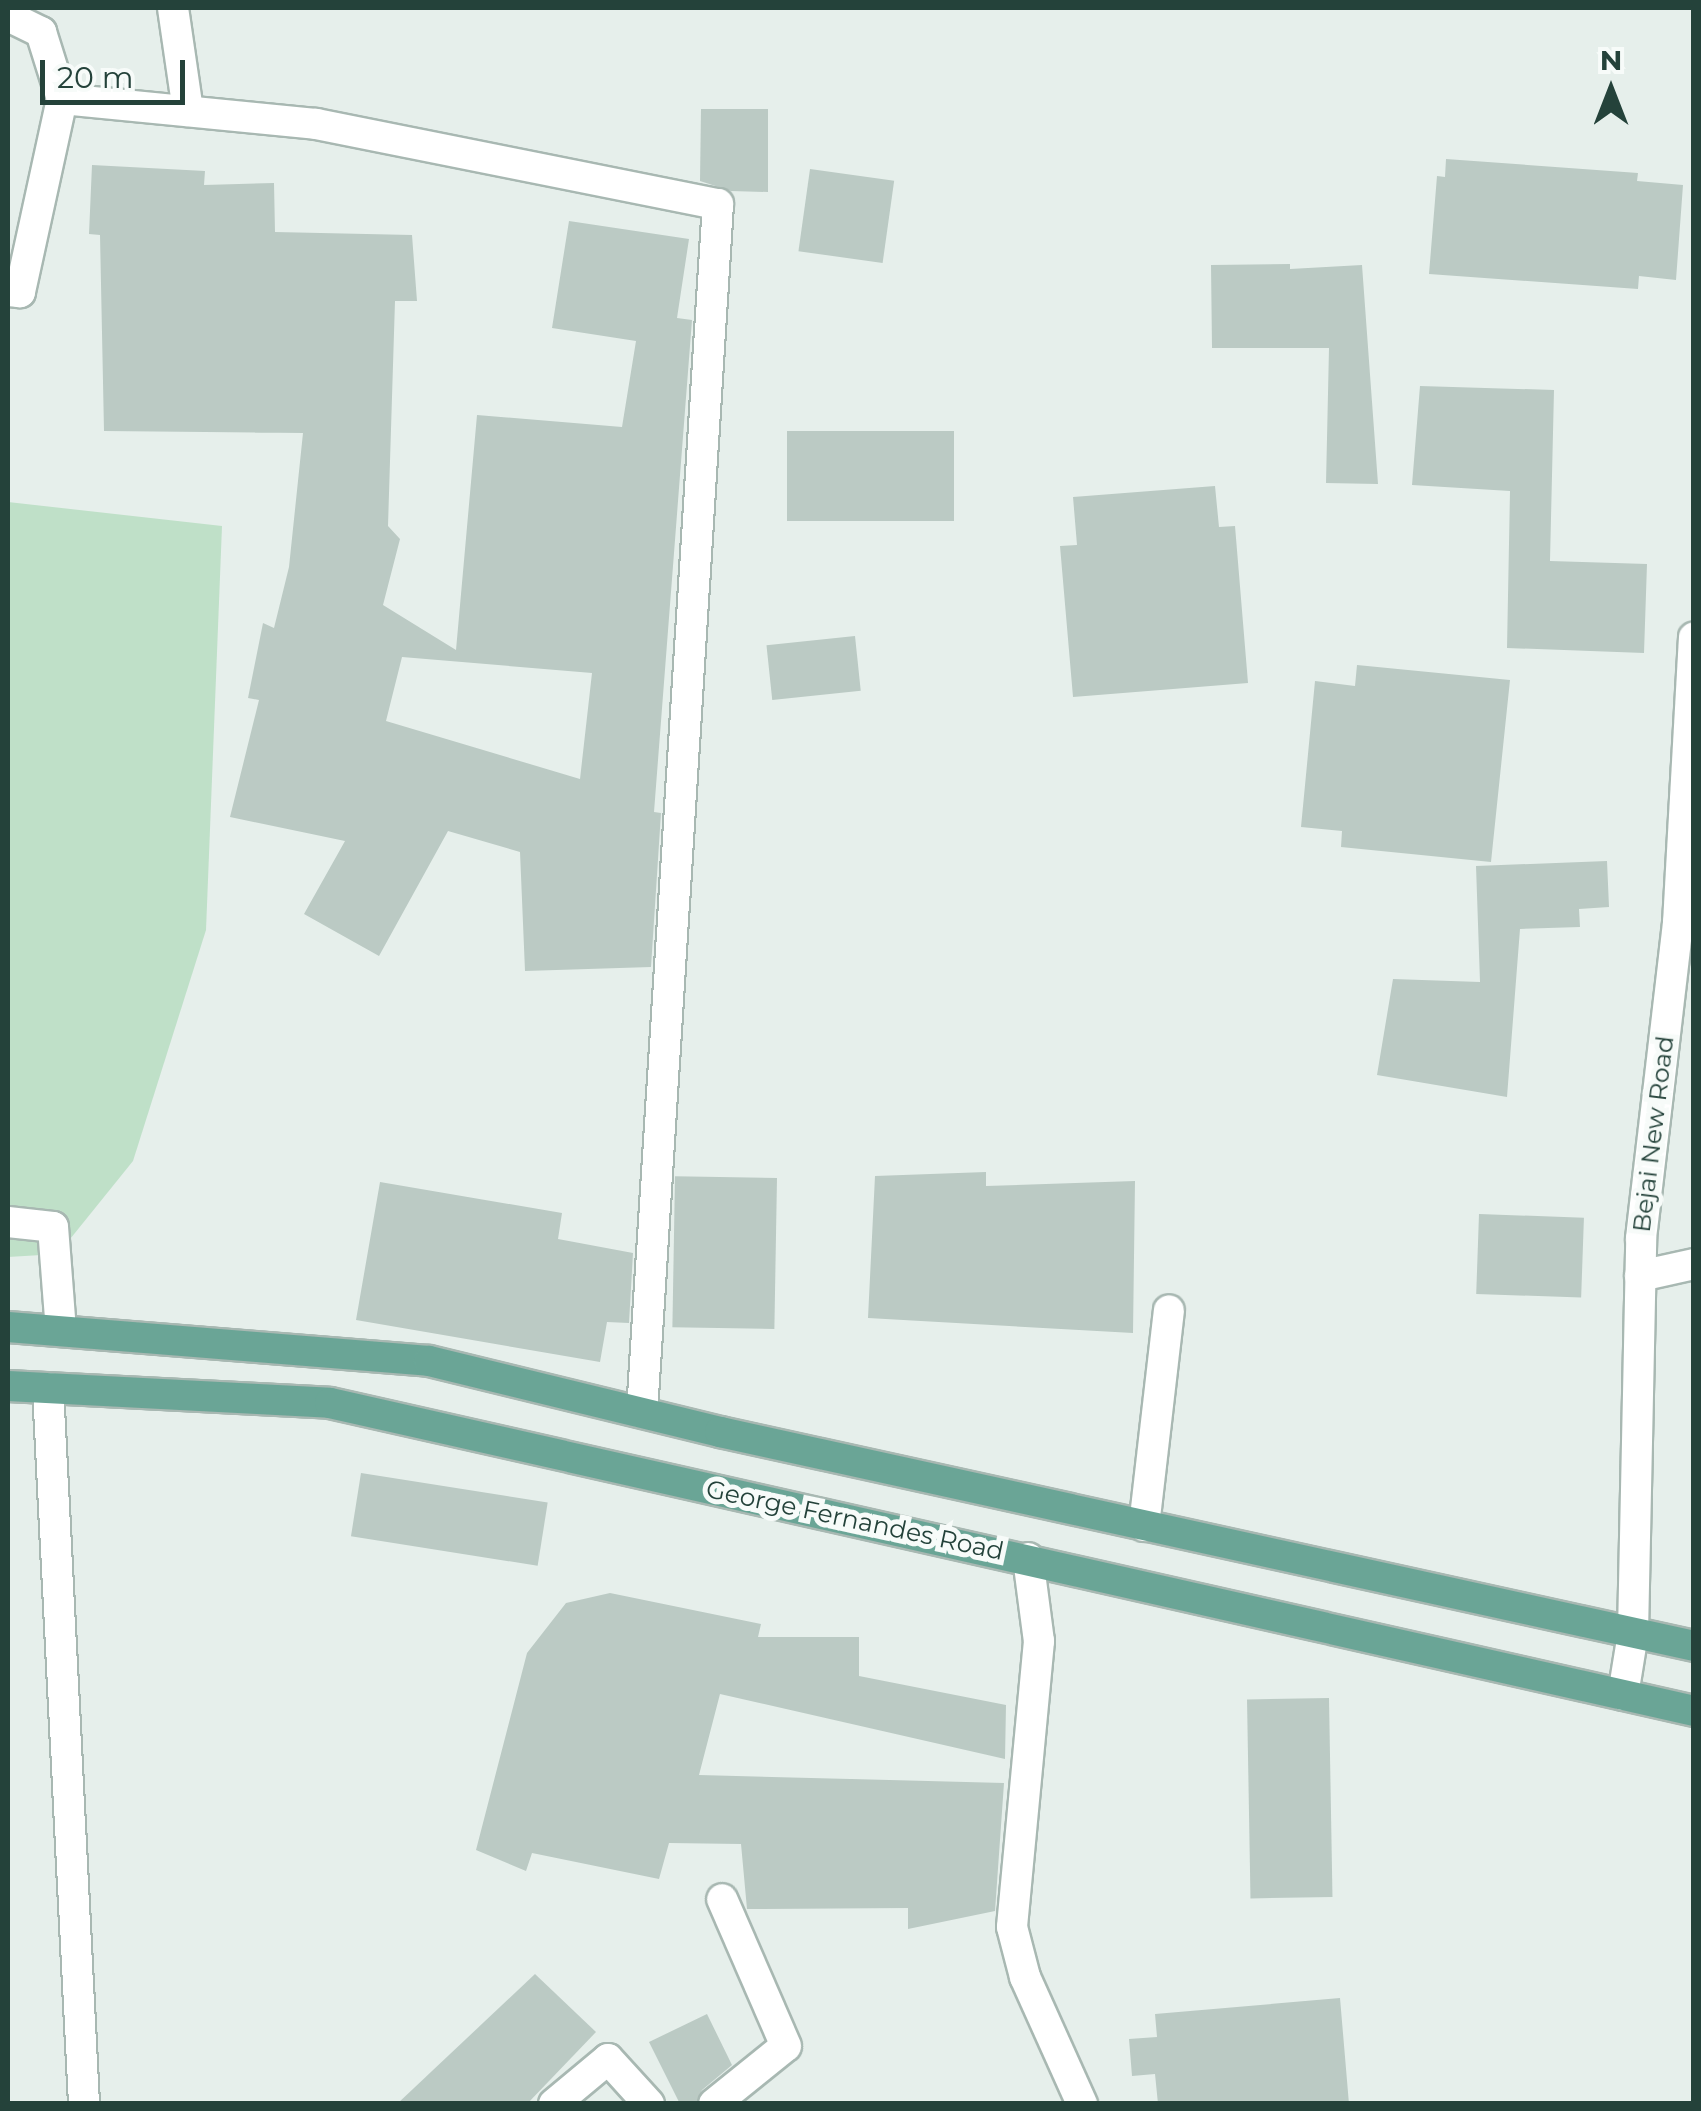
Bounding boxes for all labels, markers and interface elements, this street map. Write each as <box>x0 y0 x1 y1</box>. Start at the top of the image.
scale bar <box>45 40 190 102</box>
north arrow <box>1561 40 1661 140</box>
text: N <box>1600 43 1622 77</box>
text: 20 m <box>57 59 134 96</box>
street label: Bejai New Road <box>1626 1034 1680 1234</box>
street label: George Fernandes Road <box>703 1474 1007 1566</box>

